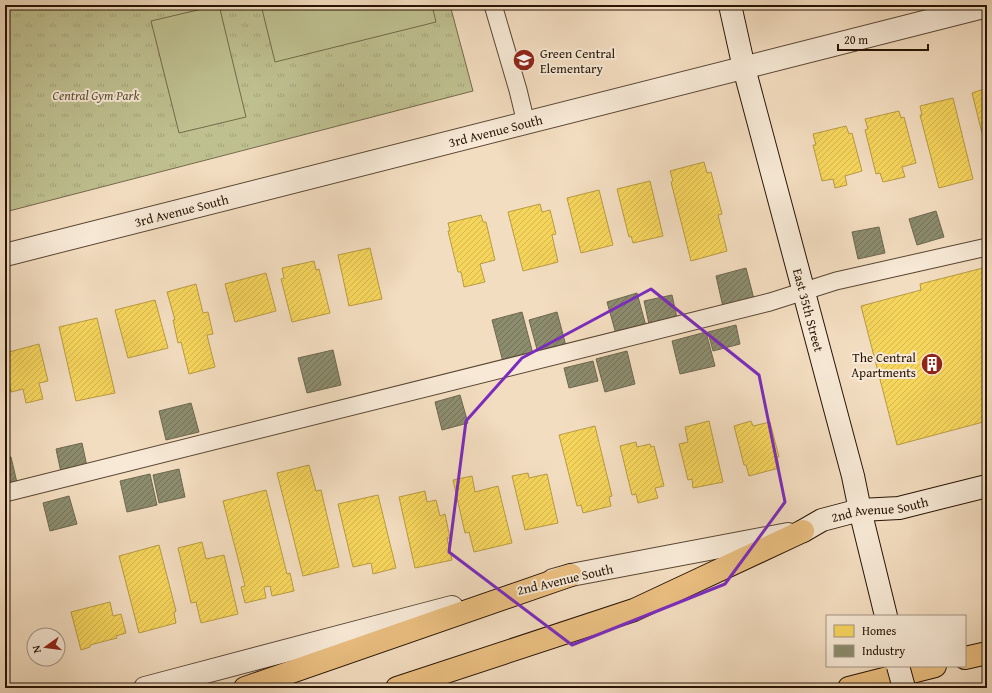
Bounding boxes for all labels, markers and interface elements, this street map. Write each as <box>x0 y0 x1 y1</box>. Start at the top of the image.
scale bar <box>838 26 928 52</box>
text: 20 m <box>844 31 868 48</box>
place label: Green Central Elementary <box>540 44 616 78</box>
school or university icon: Green Central Elementary <box>511 47 537 73</box>
park label: Central Gym Park <box>53 86 139 105</box>
street label: 3rd Avenue South <box>447 110 545 152</box>
street label: 3rd Avenue South <box>133 190 231 232</box>
street label: East 35th Street <box>788 266 828 354</box>
place label: The Central Apartments <box>851 348 916 382</box>
building icon: The Central Apartments <box>919 351 945 377</box>
street label: 2nd Avenue South <box>829 492 931 527</box>
street label: 2nd Avenue South <box>515 559 616 600</box>
legend <box>826 615 966 667</box>
text: Homes <box>862 622 897 639</box>
north arrow <box>26 627 66 667</box>
text: Industry <box>862 642 905 659</box>
text: N <box>27 643 45 655</box>

